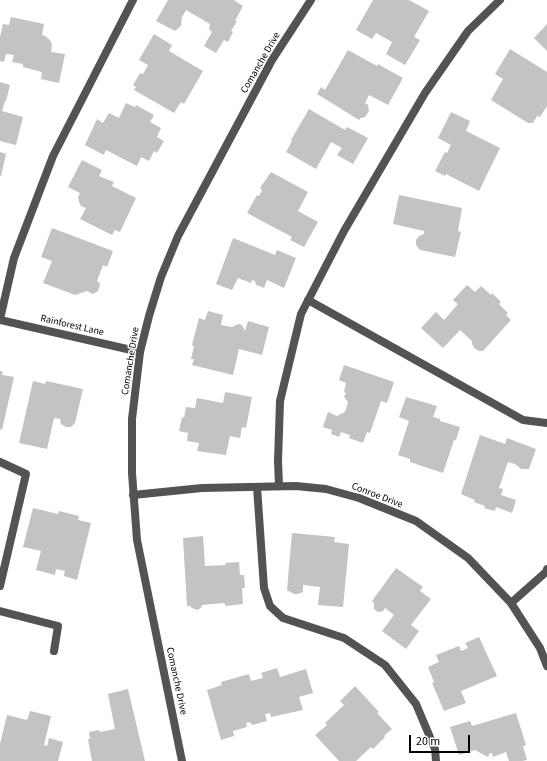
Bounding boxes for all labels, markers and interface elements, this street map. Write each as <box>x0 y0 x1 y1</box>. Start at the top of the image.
street label: Comanche Drive <box>239 30 283 96</box>
street label: Rainforest Lane <box>39 313 105 339</box>
street label: Comanche Drive <box>120 326 142 396</box>
street label: Conroe Drive <box>350 481 404 511</box>
street label: Comanche Drive <box>163 646 189 716</box>
scale bar <box>411 727 472 753</box>
text: 20 m <box>416 733 440 750</box>

